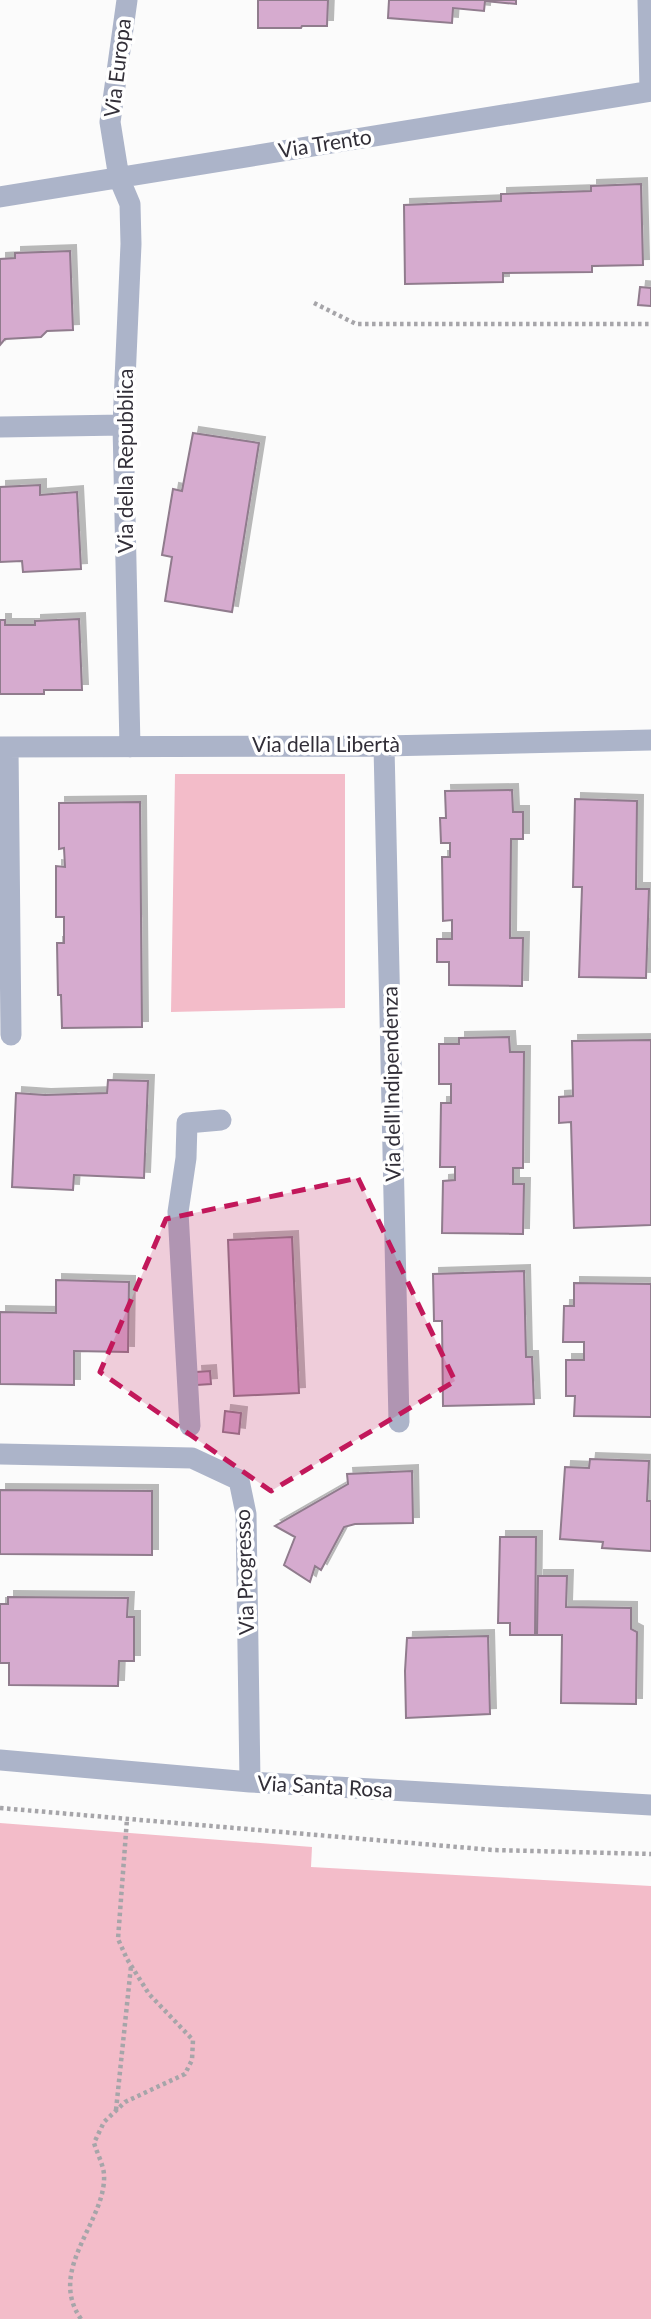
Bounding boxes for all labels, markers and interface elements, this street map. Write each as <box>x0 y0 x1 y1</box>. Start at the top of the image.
street label: Via Europa <box>98 17 135 119</box>
street label: Via Trento <box>276 123 373 162</box>
street label: Via della Repubblica <box>112 369 137 553</box>
street label: Via della Libertà <box>252 731 400 756</box>
street label: Via dell'Indipendenza <box>376 986 405 1182</box>
street label: Via Progresso <box>229 1509 258 1635</box>
street label: Via Santa Rosa <box>257 1769 393 1802</box>

